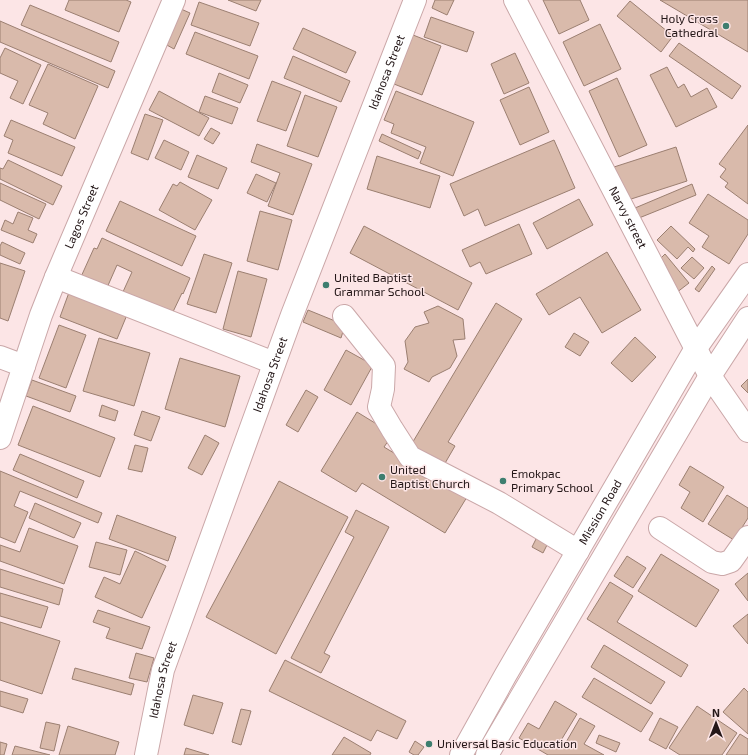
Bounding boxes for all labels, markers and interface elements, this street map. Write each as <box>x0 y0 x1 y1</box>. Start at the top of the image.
place label: Holy Cross Cathedral <box>661 11 718 39</box>
marker: Holy Cross Cathedral <box>721 21 731 31</box>
street label: Idahosa Street <box>365 32 407 111</box>
street label: Lagos Street <box>61 182 101 251</box>
street label: Narvy street <box>607 184 651 251</box>
place label: United Baptist Grammar School <box>334 270 425 298</box>
marker: United Baptist Grammar School <box>321 280 331 290</box>
street label: Idahosa Street <box>249 334 290 414</box>
place label: United Baptist Church <box>390 462 470 490</box>
place label: Emokpac Primary School <box>511 466 594 494</box>
marker: United Baptist Church <box>377 472 387 482</box>
marker: Emokpac Primary School <box>498 476 508 486</box>
street label: Mission Road <box>575 477 624 547</box>
street label: Idahosa Street <box>145 639 179 720</box>
north arrow <box>696 703 736 743</box>
text: N <box>712 706 720 719</box>
place label: Universal Basic Education <box>437 736 577 750</box>
marker: Universal Basic Education <box>424 739 434 749</box>

